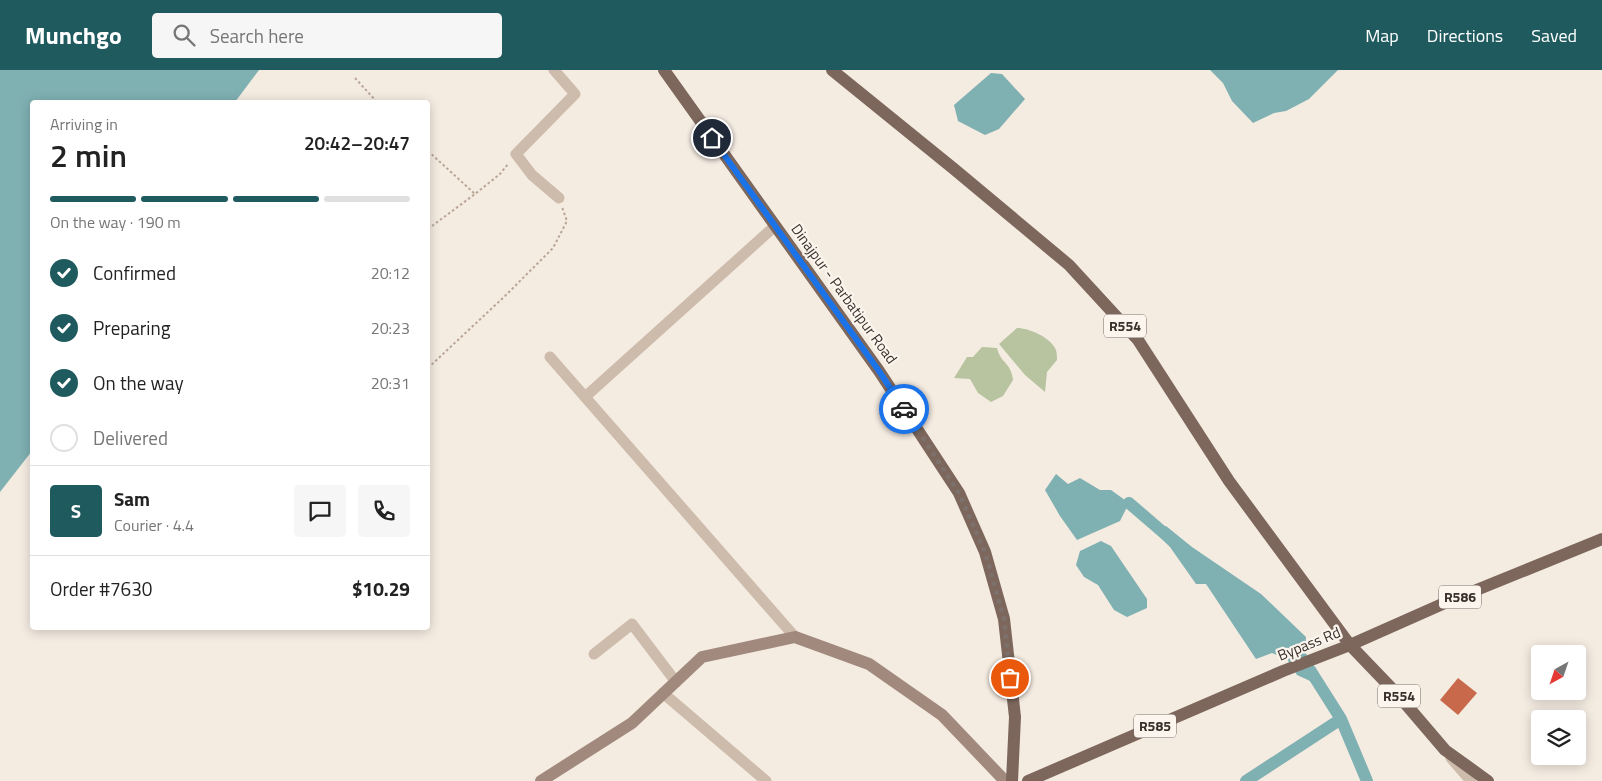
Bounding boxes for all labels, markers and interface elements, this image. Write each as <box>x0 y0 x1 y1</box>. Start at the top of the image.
search box <box>152 13 502 58</box>
text: Munchgo <box>25 17 122 53</box>
icon: search <box>170 21 198 49</box>
text: Search here <box>210 21 304 50</box>
text: Map <box>1365 22 1399 49</box>
text: Directions <box>1427 22 1503 49</box>
text: Saved <box>1531 22 1577 49</box>
text: Arriving in <box>50 112 118 136</box>
pin <box>691 117 733 159</box>
icon: home <box>698 124 726 152</box>
text: 20:42–20:47 <box>304 128 410 157</box>
text: 2 min <box>50 131 127 179</box>
text: On the way · 190 m <box>50 210 181 234</box>
street label: Dinajpur - Parbatipur Road <box>786 219 903 369</box>
text: Confirmed <box>93 258 176 287</box>
icon: check <box>50 259 78 287</box>
text: 20:12 <box>371 261 410 285</box>
text: Preparing <box>93 313 170 342</box>
icon: check <box>50 314 78 342</box>
road number: R554 <box>1104 315 1146 338</box>
text: 20:23 <box>371 316 410 340</box>
text: On the way <box>93 368 184 397</box>
icon: check <box>50 369 78 397</box>
text: 20:31 <box>371 371 410 395</box>
courier <box>879 384 929 434</box>
icon: car <box>890 395 918 423</box>
text: Delivered <box>93 423 168 452</box>
text: Sam <box>114 484 150 513</box>
button: chat <box>294 485 346 537</box>
button: phone <box>358 485 410 537</box>
text: S <box>71 496 81 525</box>
text: Courier · 4.4 <box>114 513 194 537</box>
text: Order #7630 <box>50 574 152 603</box>
text: $10.29 <box>352 574 410 603</box>
road number: R586 <box>1439 586 1481 608</box>
street label: Bypass Rd <box>1274 620 1344 667</box>
north arrow <box>1531 645 1586 700</box>
map controls <box>1531 645 1586 765</box>
pin <box>989 657 1031 699</box>
icon: bag <box>996 664 1024 692</box>
road number: R554 <box>1378 684 1420 708</box>
button: layers <box>1531 710 1586 765</box>
road number: R585 <box>1134 714 1176 738</box>

